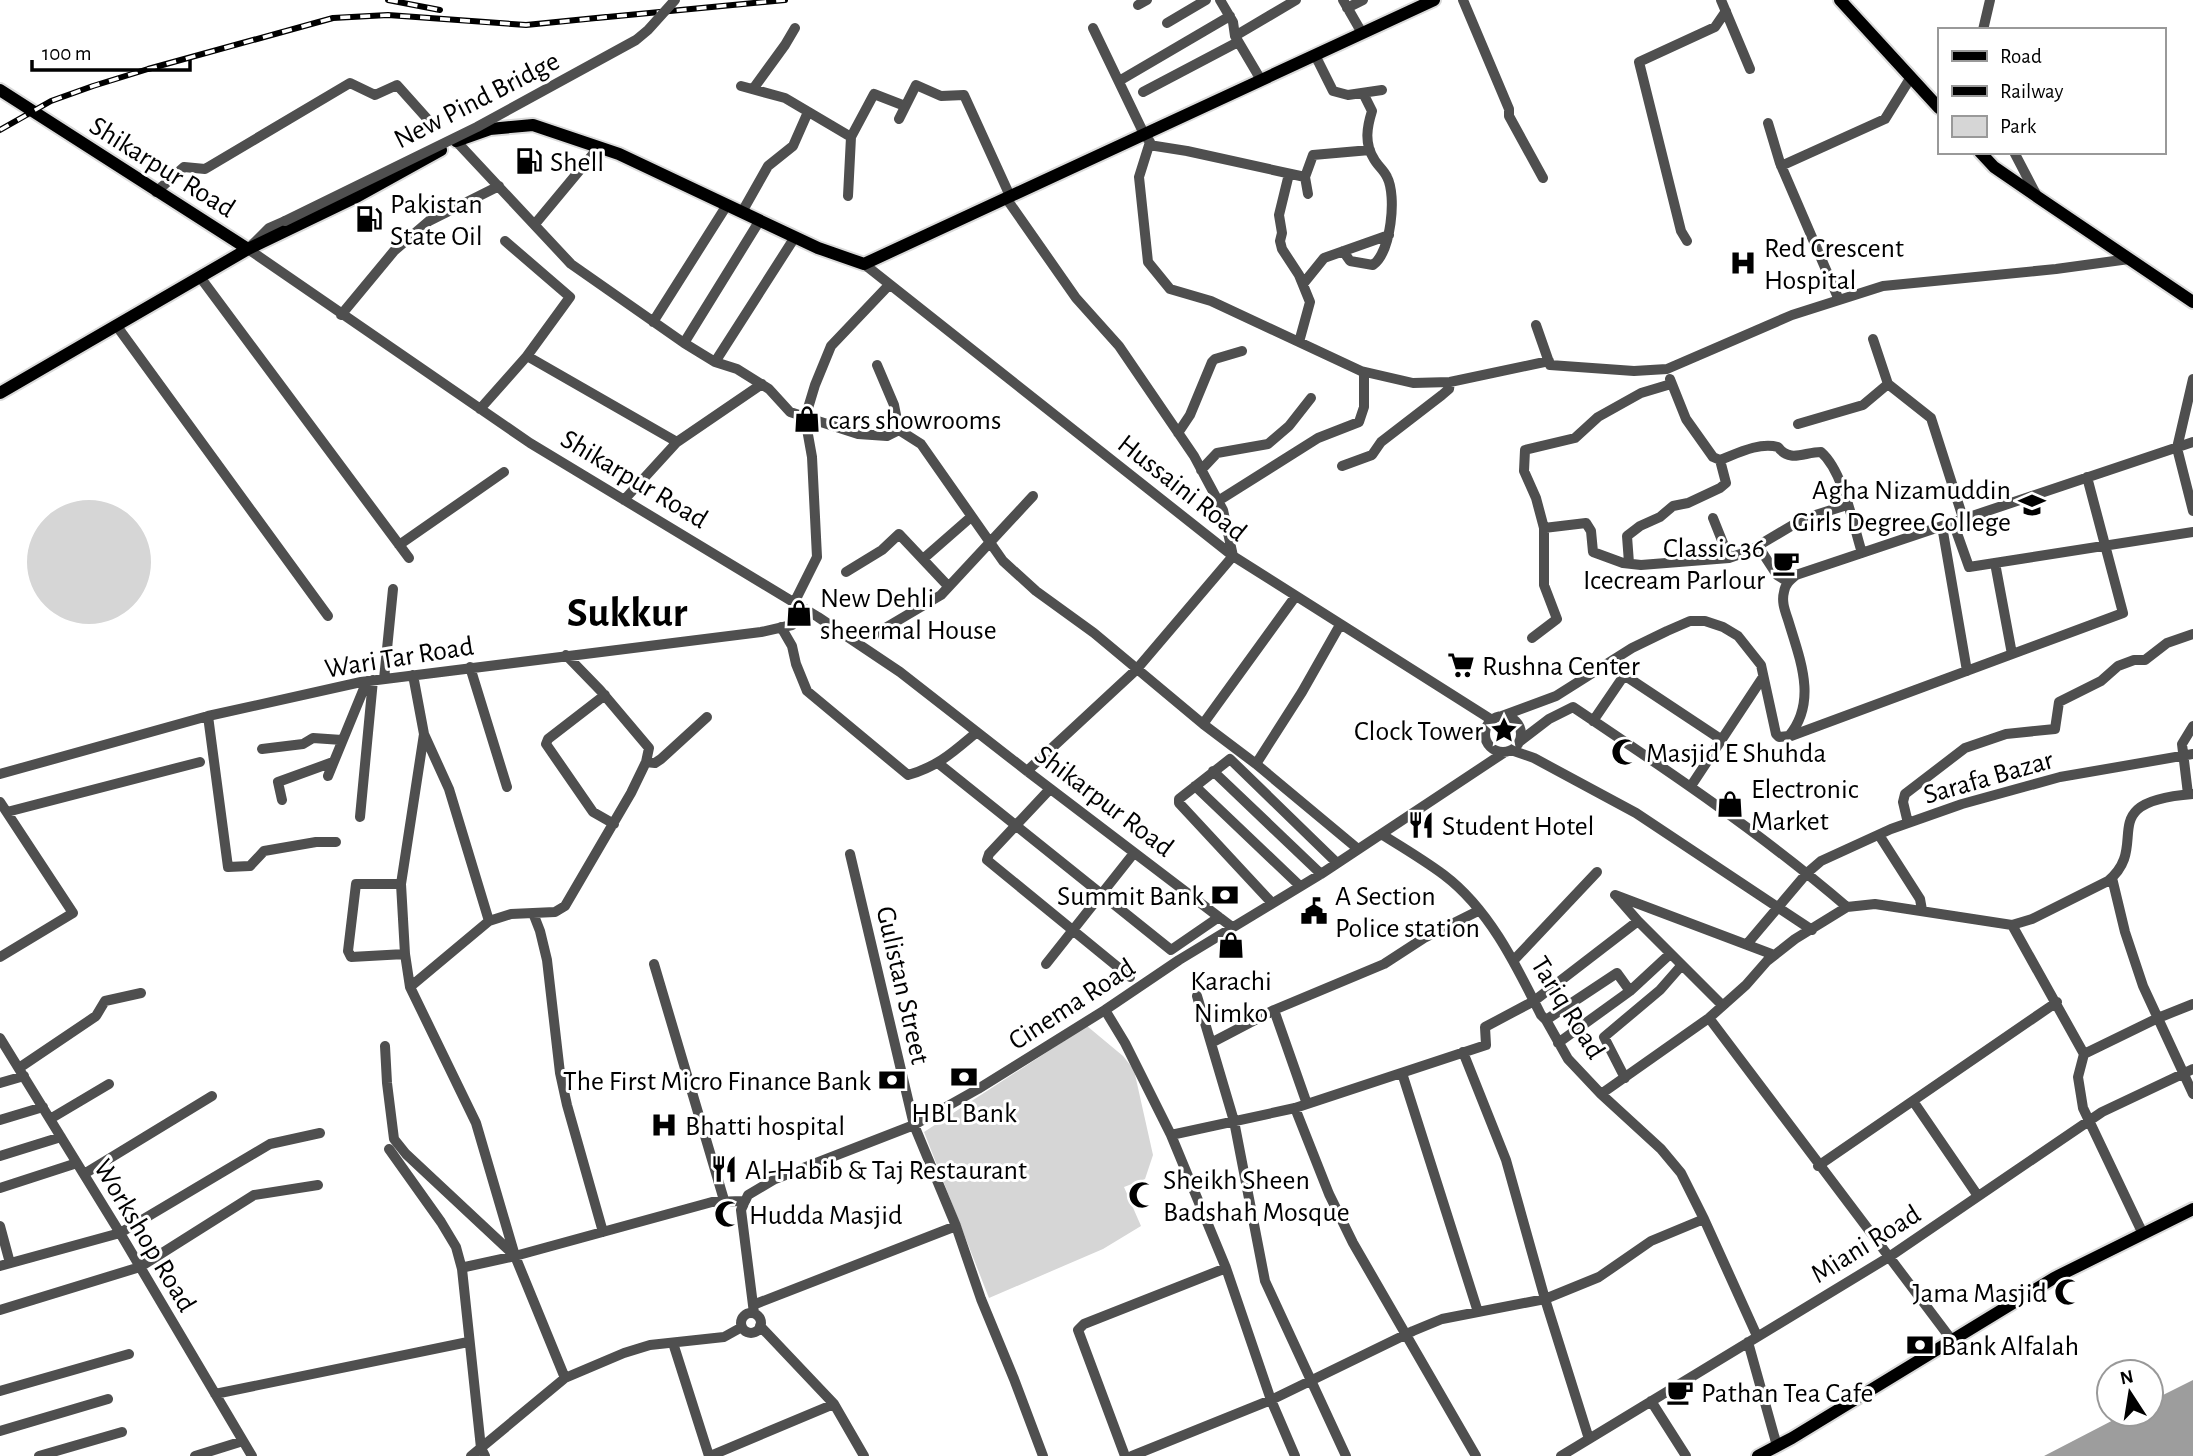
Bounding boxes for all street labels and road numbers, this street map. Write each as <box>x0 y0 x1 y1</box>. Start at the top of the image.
street label: New Pind Bridge <box>390 47 564 154</box>
street label: Shikarpur Road <box>84 112 240 223</box>
street label: Shikarpur Road <box>556 425 712 534</box>
street label: Hussaini Road <box>1112 430 1252 547</box>
street label: Wari Tar Road <box>323 632 476 684</box>
street label: Shikarpur Road <box>1029 741 1178 863</box>
street label: Sarafa Bazar <box>1920 746 2057 810</box>
street label: Gulistan Street <box>870 904 934 1067</box>
street label: Tariq Road <box>1525 952 1610 1064</box>
street label: Cinema Road <box>1004 954 1140 1056</box>
street label: Workshop Road <box>88 1155 201 1317</box>
street label: Miani Road <box>1806 1200 1926 1289</box>

